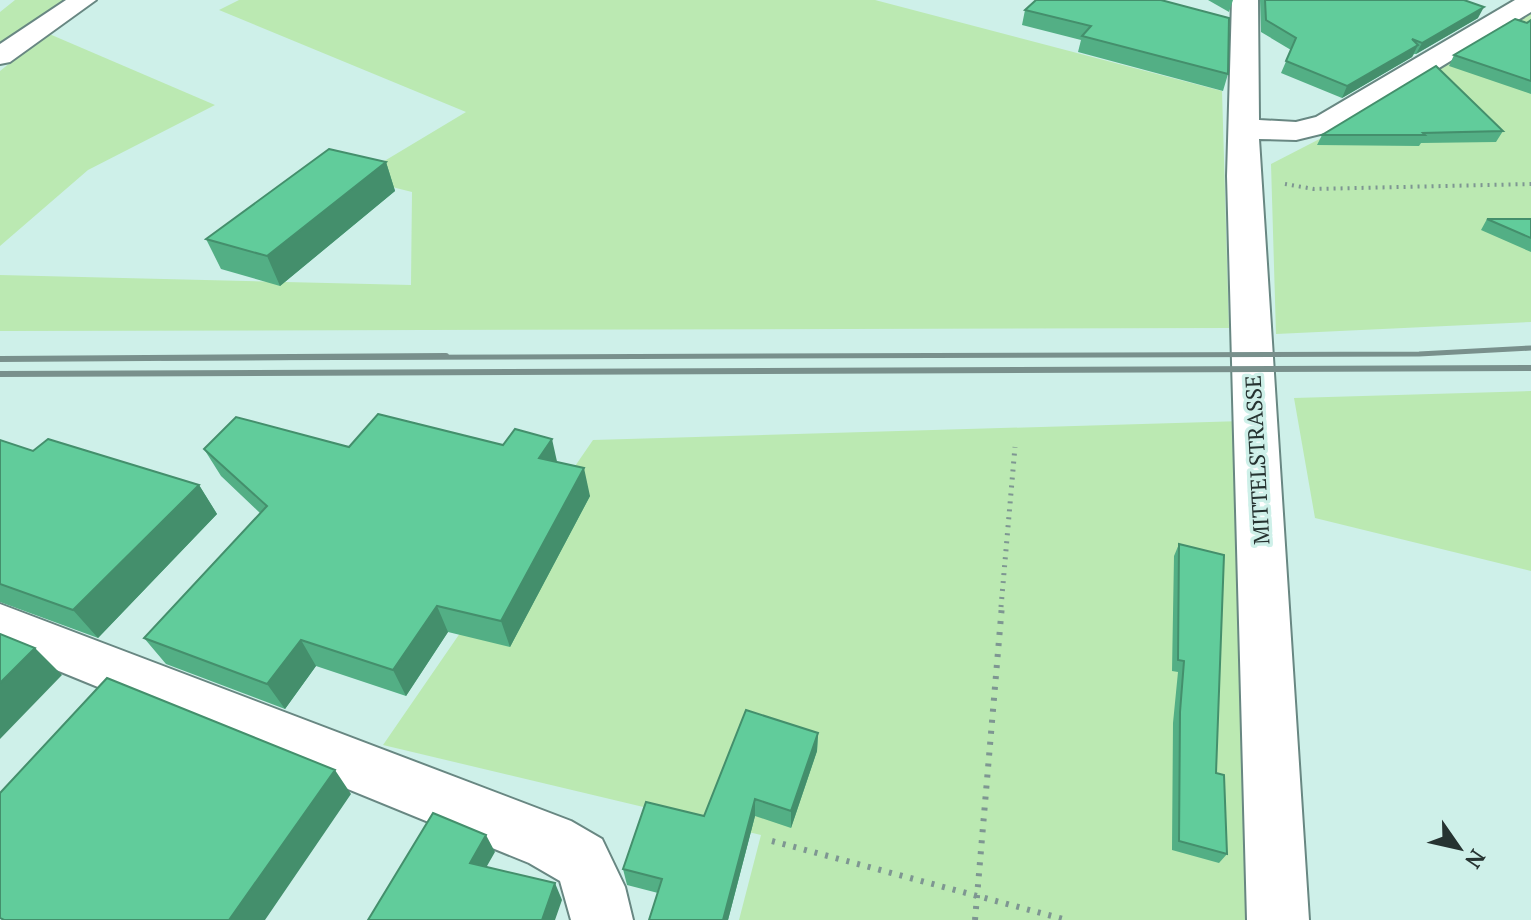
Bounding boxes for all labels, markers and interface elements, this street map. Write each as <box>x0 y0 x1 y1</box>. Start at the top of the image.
street label: MITTELSTRASSE <box>1238 374 1275 546</box>
north arrow <box>1419 808 1499 888</box>
text: N <box>1459 844 1493 875</box>

